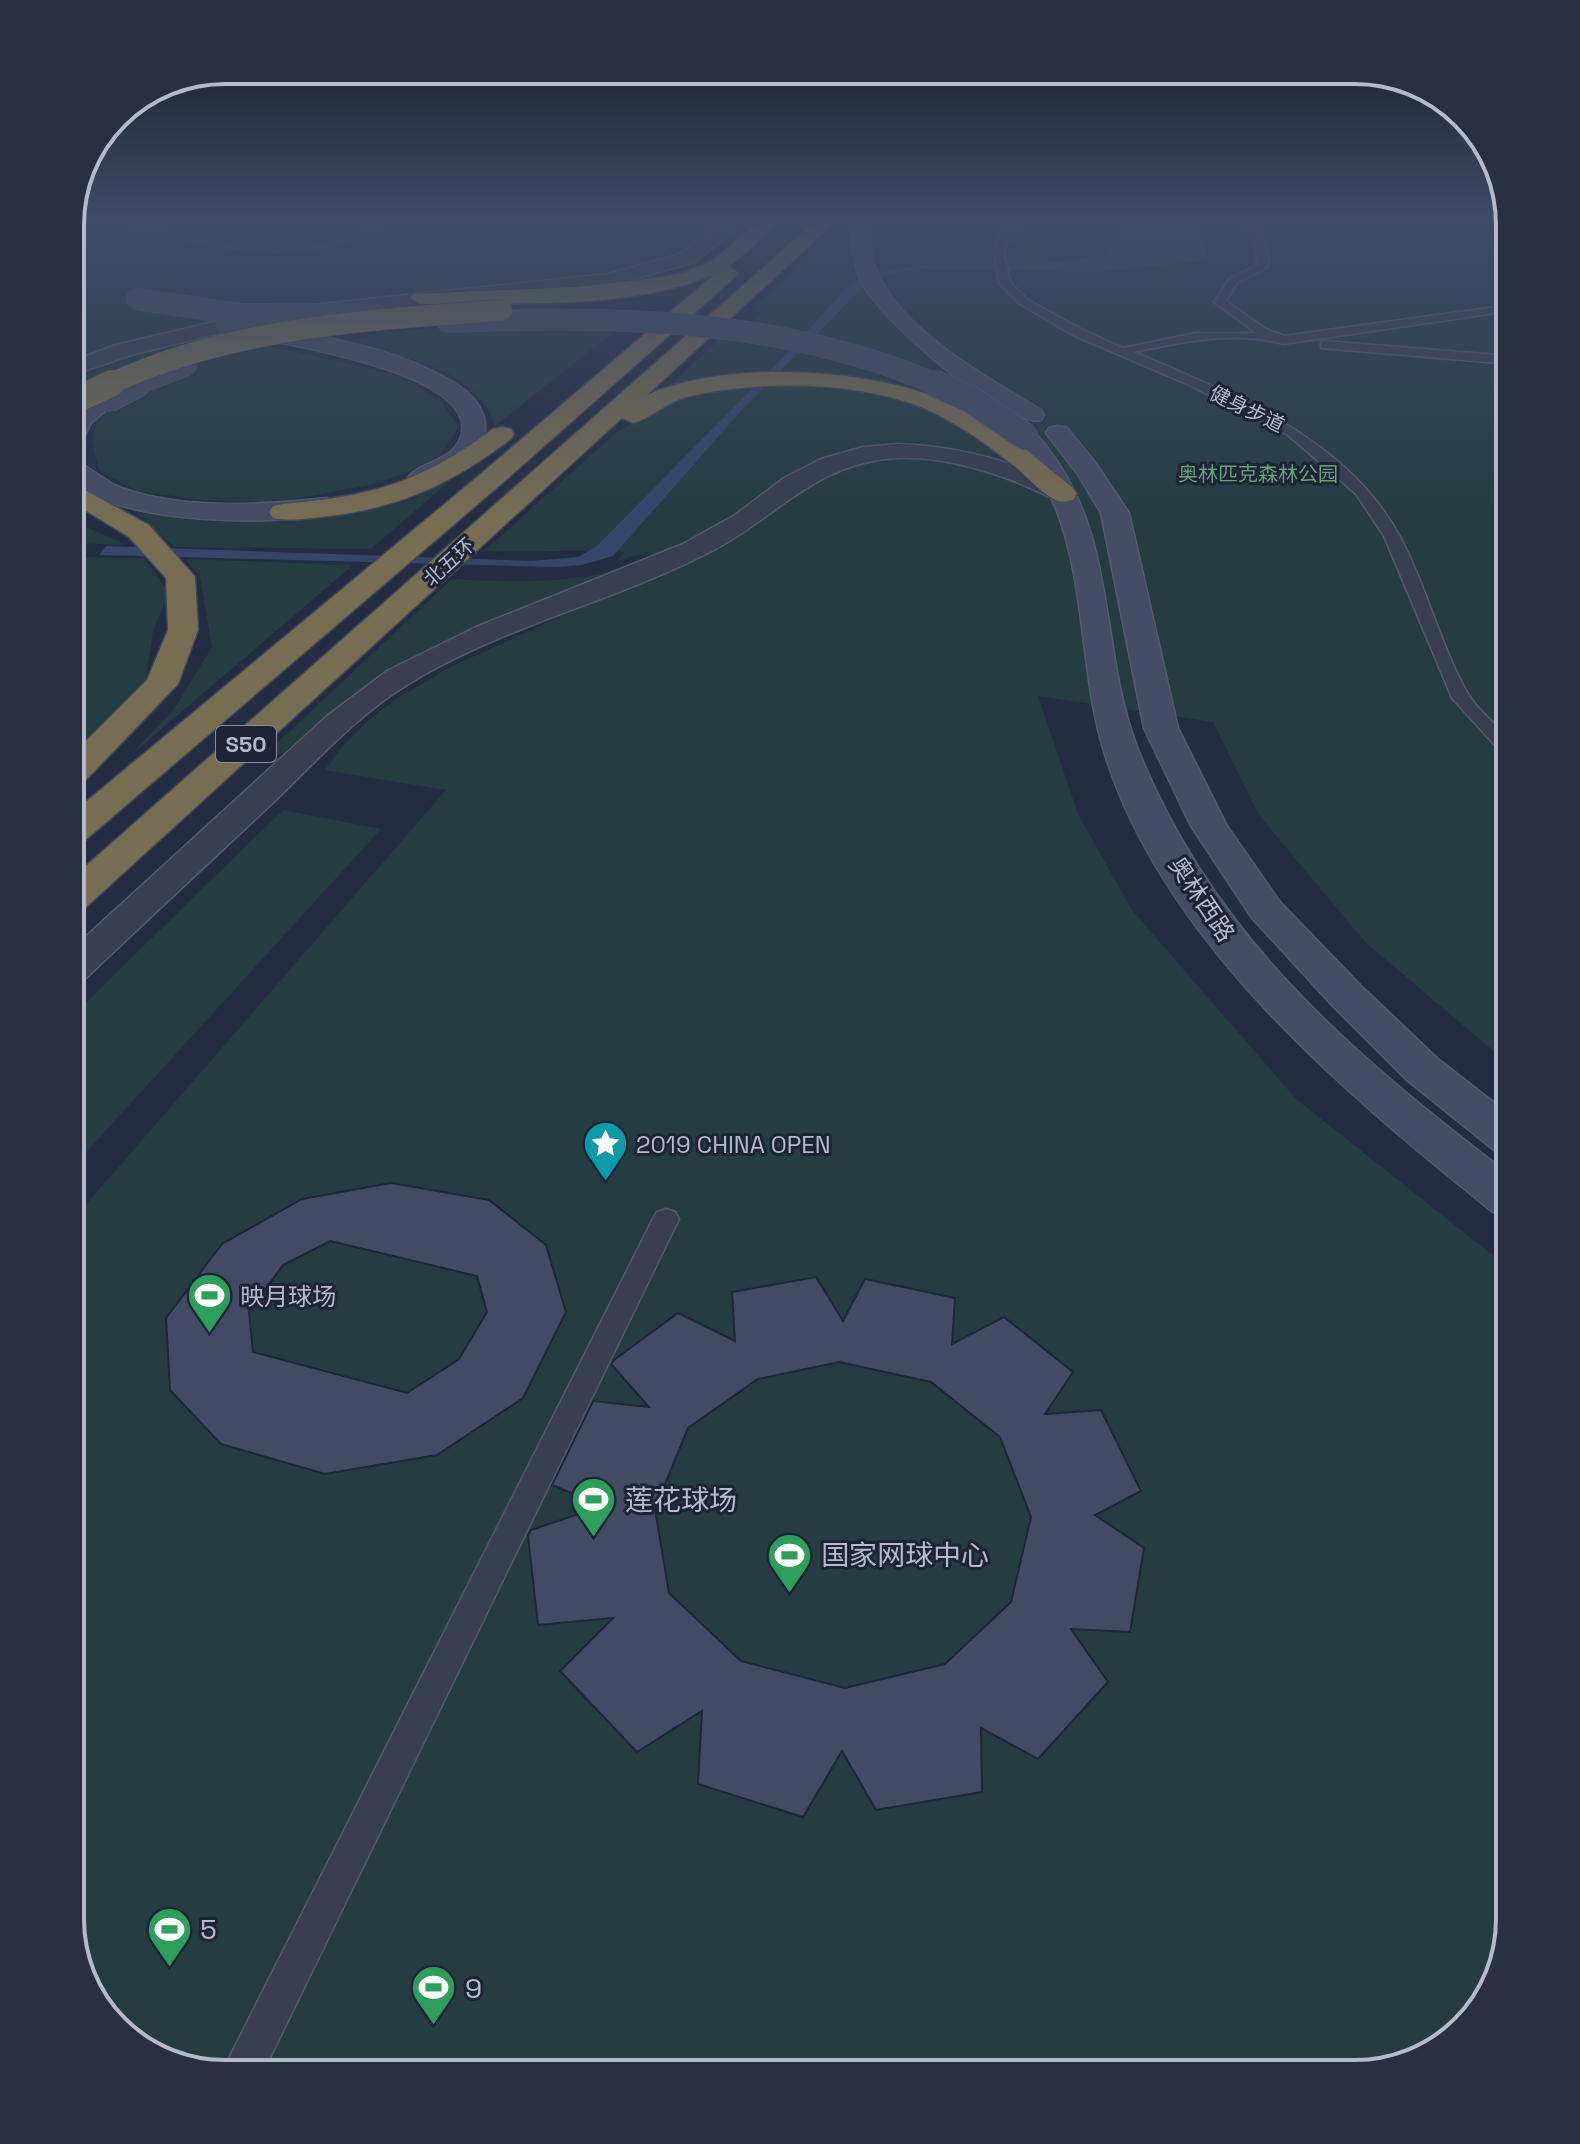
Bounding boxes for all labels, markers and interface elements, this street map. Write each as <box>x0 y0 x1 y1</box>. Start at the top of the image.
street label: 健身步道 <box>1205 380 1289 438</box>
park label: 奥林匹克森林公园 <box>1178 461 1338 487</box>
street label: 北五环 <box>418 532 480 592</box>
road number: S50 <box>216 726 276 762</box>
street label: 奥林西路 <box>1162 851 1242 947</box>
place icon: 2019 CHINA OPEN <box>581 1120 629 1183</box>
place label: 2019 CHINA OPEN <box>636 1129 831 1160</box>
sports icon: 映月球场 <box>185 1272 233 1335</box>
place label: 映月球场 <box>240 1281 336 1312</box>
sports icon: 莲花球场 <box>570 1476 618 1539</box>
place label: 莲花球场 <box>625 1482 737 1518</box>
sports icon: 国家网球中心 <box>766 1531 814 1594</box>
place label: 国家网球中心 <box>821 1537 989 1573</box>
sports icon: 5 <box>145 1905 193 1968</box>
place label: 5 <box>200 1911 217 1947</box>
sports icon: 9 <box>410 1964 458 2027</box>
place label: 9 <box>465 1970 482 2006</box>

